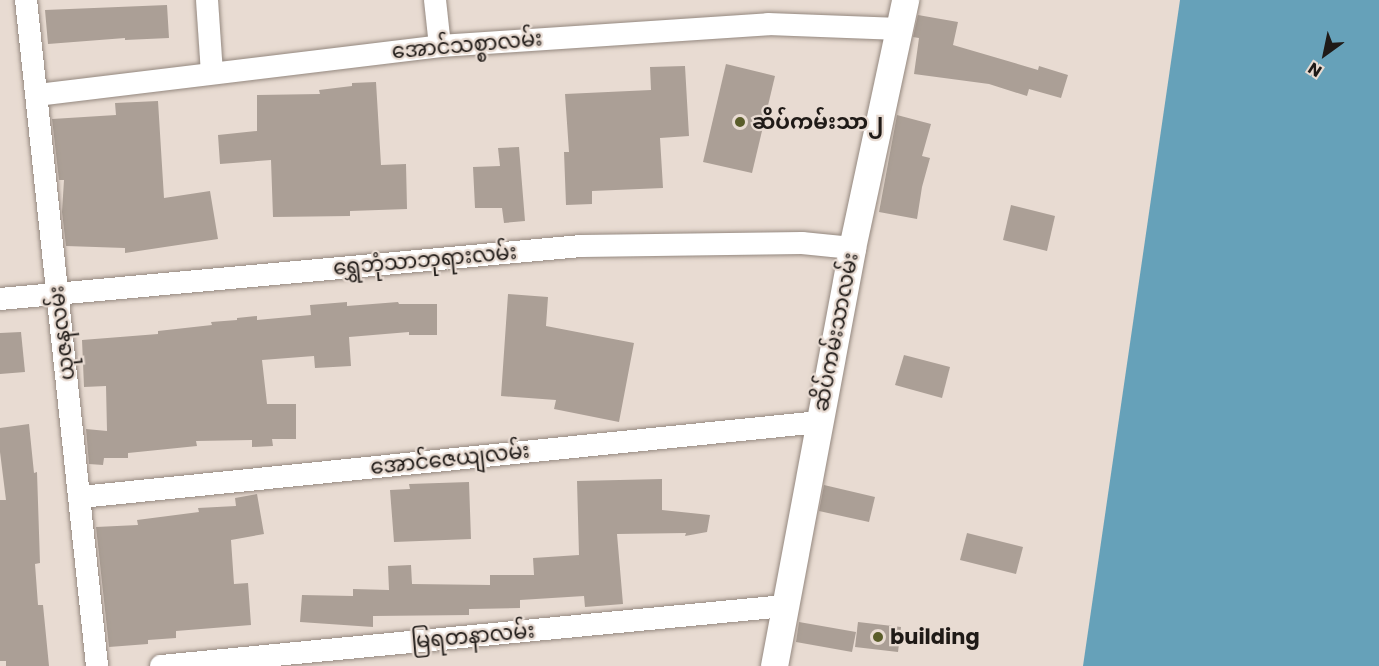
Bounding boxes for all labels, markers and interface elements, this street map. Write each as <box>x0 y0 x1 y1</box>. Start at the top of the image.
north arrow <box>1295 24 1355 84</box>
street label: အောင်သစ္စာလမ်း <box>391 26 543 64</box>
text: N <box>1304 57 1326 82</box>
place label: ဆိပ်ကမ်းသာ၂ <box>752 109 883 135</box>
marker: ဆိပ်ကမ်းသာ၂ <box>733 115 747 129</box>
street label: ရွှေဘုံသာဘုရားလမ်း <box>332 239 518 281</box>
street label: ဆိပ်ကမ်းသာလမ်း <box>808 250 864 414</box>
street label: ယုဇနလမ်း <box>44 284 80 382</box>
street label: အောင်ဇေယျလမ်း <box>369 438 531 480</box>
street label: မြရတနာလမ်း <box>410 618 536 654</box>
place label: building <box>890 624 980 650</box>
marker: building <box>871 630 885 644</box>

